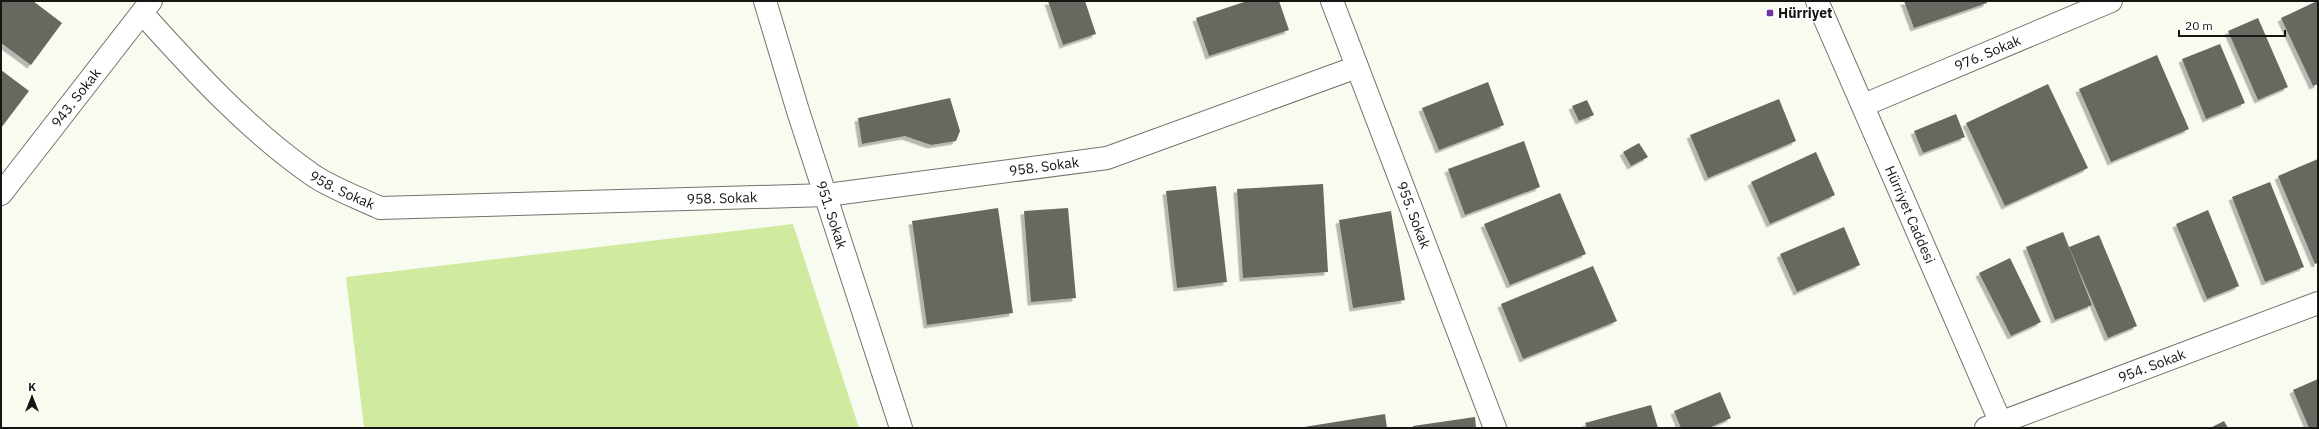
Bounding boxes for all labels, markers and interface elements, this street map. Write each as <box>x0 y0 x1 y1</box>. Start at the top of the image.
place label: Hürriyet <box>1778 4 1832 22</box>
marker: Hürriyet <box>1765 8 1775 18</box>
scale bar <box>2179 12 2285 38</box>
text: 20 m <box>2185 18 2213 33</box>
street label: 976. Sokak <box>1952 31 2024 75</box>
street label: 943. Sokak <box>47 64 105 131</box>
street label: 958. Sokak <box>1008 153 1081 180</box>
street label: Hürriyet Caddesi <box>1881 163 1939 266</box>
street label: 958. Sokak <box>306 166 378 214</box>
street label: 951. Sokak <box>812 179 851 252</box>
street label: 955. Sokak <box>1393 179 1435 252</box>
street label: 958. Sokak <box>686 188 758 208</box>
street label: 954. Sokak <box>2115 345 2188 386</box>
north arrow <box>12 377 52 417</box>
text: K <box>28 380 36 394</box>

